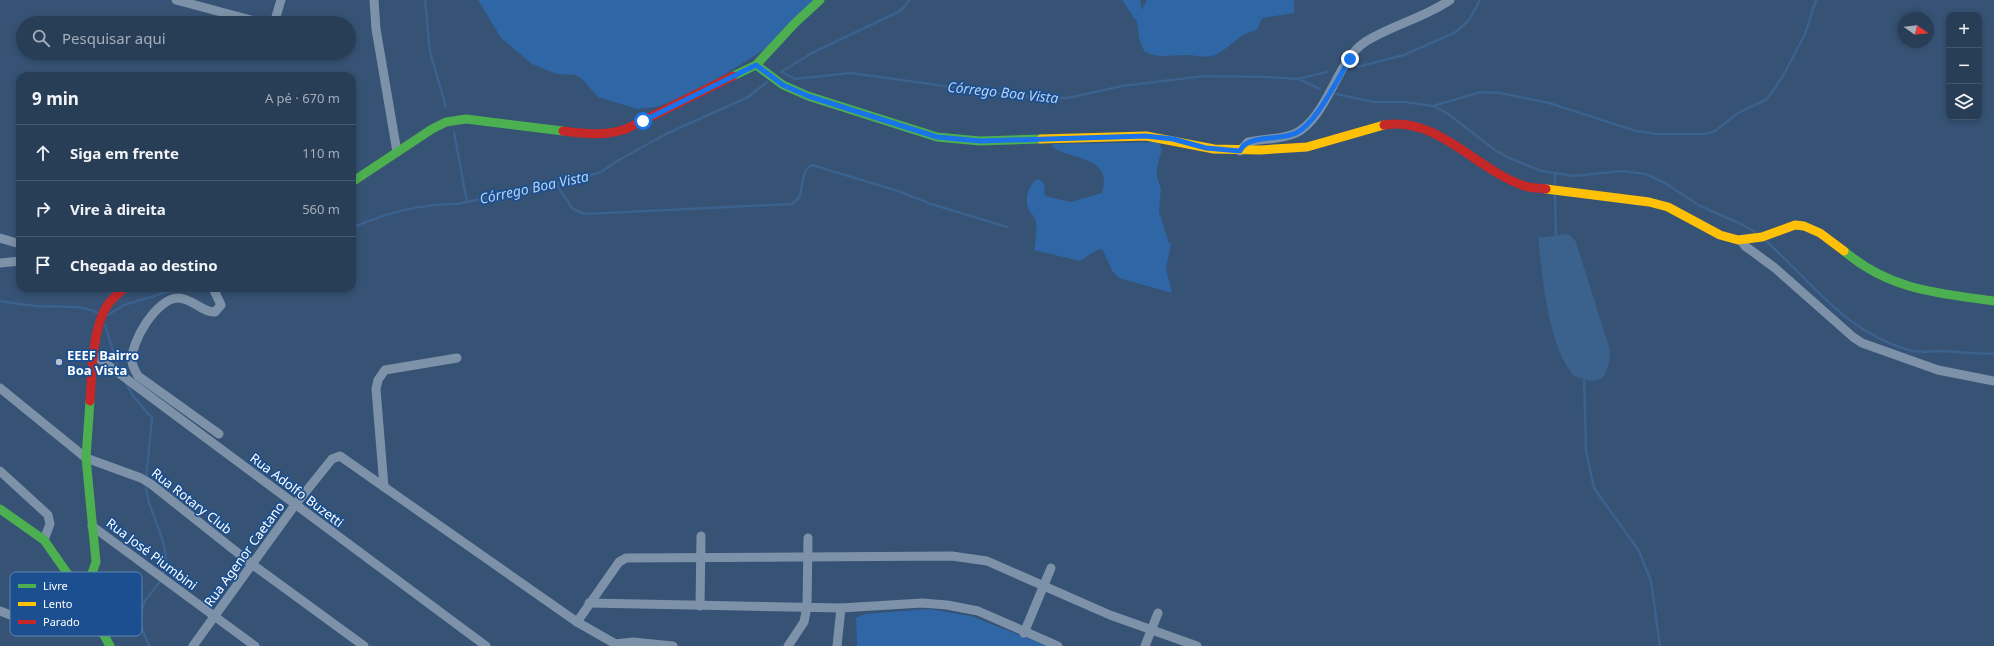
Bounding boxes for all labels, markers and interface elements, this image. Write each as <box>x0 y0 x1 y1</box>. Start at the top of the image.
north arrow <box>1898 12 1934 48</box>
map controls <box>1946 12 1982 120</box>
button: + <box>1946 12 1982 48</box>
search box <box>16 16 356 60</box>
icon: search <box>30 27 52 49</box>
text: Pesquisar aqui <box>62 28 166 48</box>
button: − <box>1946 48 1982 84</box>
route end <box>1341 50 1359 68</box>
water label: Córrego Boa Vista <box>947 77 1059 107</box>
button: layers <box>1946 84 1982 120</box>
text: 9 min <box>32 87 79 110</box>
text: A pé · 670 m <box>265 89 340 107</box>
route start <box>634 112 652 130</box>
icon: ahead <box>32 142 54 164</box>
text: Siga em frente <box>70 143 179 163</box>
text: 110 m <box>302 144 340 162</box>
water label: Córrego Boa Vista <box>478 166 591 208</box>
icon: right <box>32 198 54 220</box>
text: Vire à direita <box>70 199 166 219</box>
text: 560 m <box>302 200 340 218</box>
icon: arrive <box>32 254 54 276</box>
text: Chegada ao destino <box>70 255 218 275</box>
place label: EEEF Bairro Boa Vista <box>67 346 139 379</box>
marker: EEEF Bairro Boa Vista <box>54 357 64 367</box>
street label: Rua Adolfo Buzetti <box>247 449 347 531</box>
street label: Rua Rotary Club <box>148 464 236 538</box>
street label: Rua Agenor Caetano <box>200 498 288 610</box>
street label: Rua José Piumbini <box>103 514 201 594</box>
legend <box>10 572 142 636</box>
text: Livre <box>43 578 68 593</box>
text: Lento <box>43 596 73 611</box>
text: Parado <box>43 614 80 629</box>

